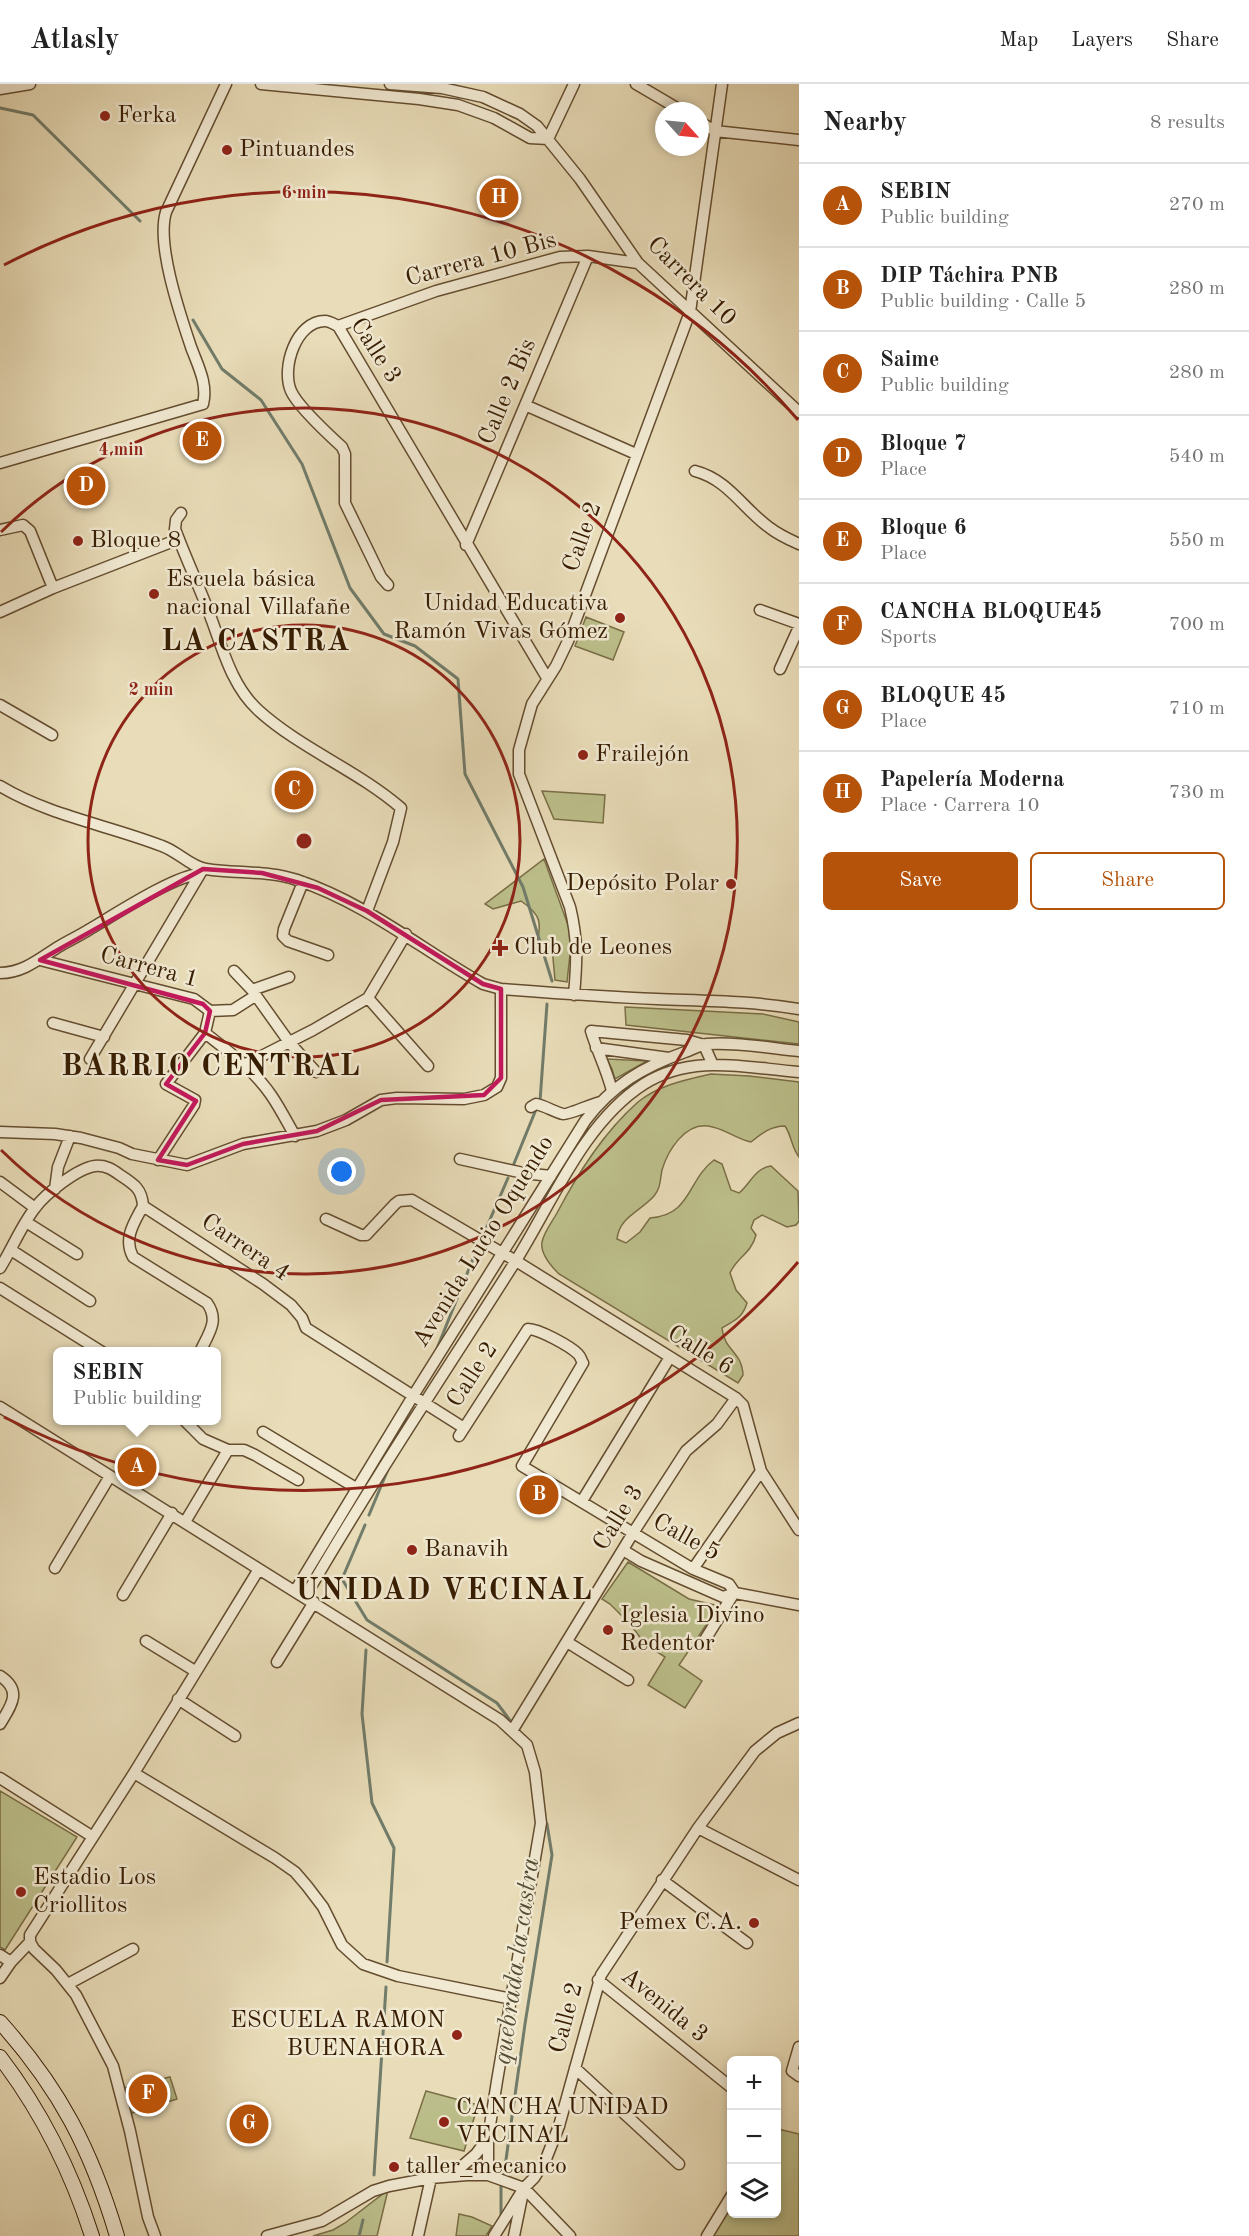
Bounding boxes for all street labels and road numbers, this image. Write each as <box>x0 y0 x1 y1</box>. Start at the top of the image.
street label: Carrera 10 Bis <box>403 228 559 292</box>
street label: Carrera 10 <box>642 233 740 331</box>
street label: Calle 3 <box>345 314 405 388</box>
street label: Calle 2 Bis <box>475 335 541 449</box>
street label: Calle 2 <box>559 499 607 575</box>
street label: Carrera 1 <box>97 943 201 993</box>
street label: Avenida Lucio Oquendo <box>409 1132 559 1352</box>
street label: Carrera 4 <box>196 1210 294 1286</box>
street label: Calle 6 <box>663 1322 737 1380</box>
street label: Calle 2 <box>443 1338 503 1412</box>
street label: Calle 3 <box>590 1481 648 1555</box>
street label: Calle 5 <box>648 1510 724 1566</box>
street label: Avenida 3 <box>616 1964 712 2048</box>
street label: Calle 2 <box>546 1980 588 2056</box>

